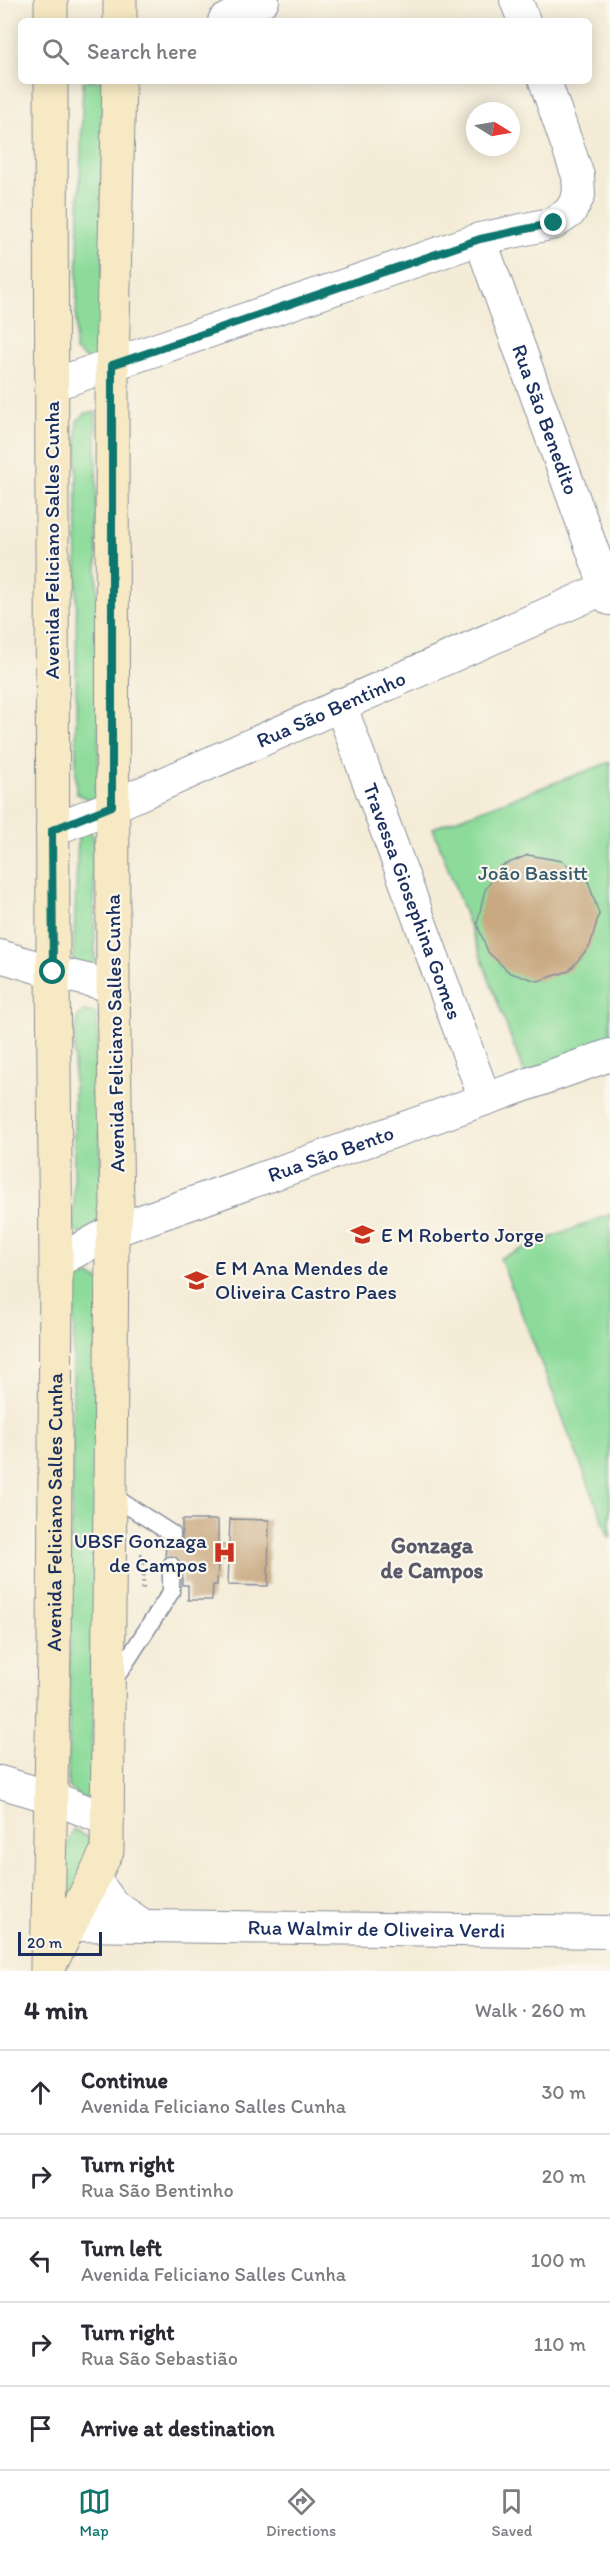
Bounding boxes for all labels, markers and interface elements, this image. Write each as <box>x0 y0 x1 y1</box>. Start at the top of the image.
search box <box>18 18 592 84</box>
icon: search <box>39 35 72 68</box>
text: Search here <box>87 38 197 65</box>
north arrow <box>466 102 520 156</box>
route end <box>540 209 566 235</box>
street label: Rua São Benedito <box>507 341 584 498</box>
street label: Avenida Feliciano Salles Cunha <box>39 401 64 679</box>
street label: Rua São Bentinho <box>252 665 409 753</box>
street label: Travessa Giosephina Gomes <box>358 779 468 1023</box>
park label: João Bassitt <box>478 860 588 885</box>
street label: Avenida Feliciano Salles Cunha <box>100 894 129 1172</box>
route start <box>39 958 65 984</box>
street label: Rua São Bento <box>264 1120 397 1187</box>
school or university icon: E M Roberto Jorge <box>350 1222 376 1248</box>
place label: E M Roberto Jorge <box>381 1222 544 1247</box>
place label: E M Ana Mendes de Oliveira Castro Paes <box>215 1255 397 1304</box>
school or university icon: E M Ana Mendes de Oliveira Castro Paes <box>184 1267 210 1293</box>
street label: Avenida Feliciano Salles Cunha <box>41 1373 67 1651</box>
place label: UBSF Gonzaga de Campos <box>74 1528 207 1577</box>
district label: Gonzaga de Campos <box>381 1532 484 1584</box>
hospital icon: UBSF Gonzaga de Campos <box>212 1540 238 1566</box>
street label: Rua Walmir de Oliveira Verdi <box>247 1914 506 1943</box>
scale bar <box>18 1929 102 1956</box>
text: 20 m <box>27 1933 62 1952</box>
text: 4 min <box>24 1994 88 2026</box>
text: Walk · 260 m <box>475 1998 586 2022</box>
text: Continue <box>81 2067 168 2094</box>
icon: ahead <box>24 2076 57 2109</box>
text: 30 m <box>541 2080 586 2104</box>
text: Avenida Feliciano Salles Cunha <box>81 2094 346 2118</box>
text: Turn right <box>81 2151 175 2178</box>
icon: right <box>24 2160 57 2193</box>
text: 20 m <box>542 2164 586 2188</box>
text: Rua São Bentinho <box>81 2178 234 2202</box>
text: Turn left <box>81 2235 162 2262</box>
icon: left <box>24 2244 57 2277</box>
text: 100 m <box>531 2248 586 2272</box>
text: Avenida Feliciano Salles Cunha <box>81 2262 346 2286</box>
text: Turn right <box>81 2319 175 2346</box>
icon: right <box>24 2328 57 2361</box>
text: 110 m <box>534 2332 586 2356</box>
text: Rua São Sebastião <box>81 2346 238 2370</box>
icon: arrive <box>24 2412 57 2445</box>
text: Arrive at destination <box>81 2415 275 2442</box>
tab: Map <box>78 2485 111 2540</box>
tab: Directions <box>266 2485 336 2540</box>
tab: Saved <box>492 2485 532 2540</box>

